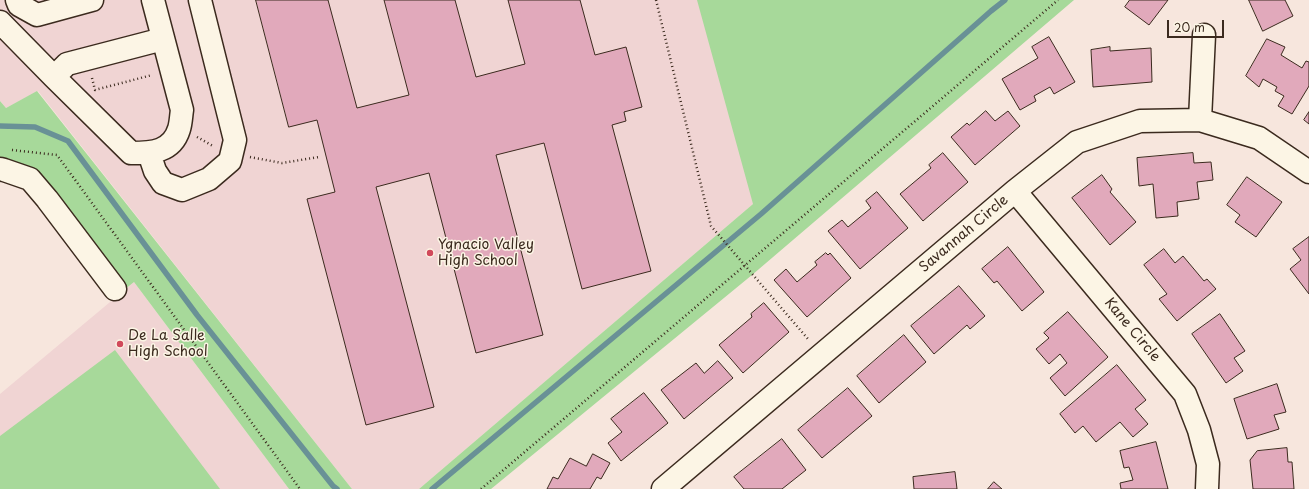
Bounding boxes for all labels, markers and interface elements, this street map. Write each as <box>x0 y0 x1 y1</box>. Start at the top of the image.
scale bar <box>1169 12 1226 38</box>
text: 20 m <box>1174 18 1205 36</box>
street label: Savannah Circle <box>916 192 1012 276</box>
place label: Ygnacio Valley High School <box>438 237 534 270</box>
marker: Ygnacio Valley High School <box>425 248 435 258</box>
street label: Kane Circle <box>1100 295 1164 365</box>
place label: De La Salle High School <box>128 328 208 360</box>
marker: De La Salle High School <box>115 339 125 349</box>

